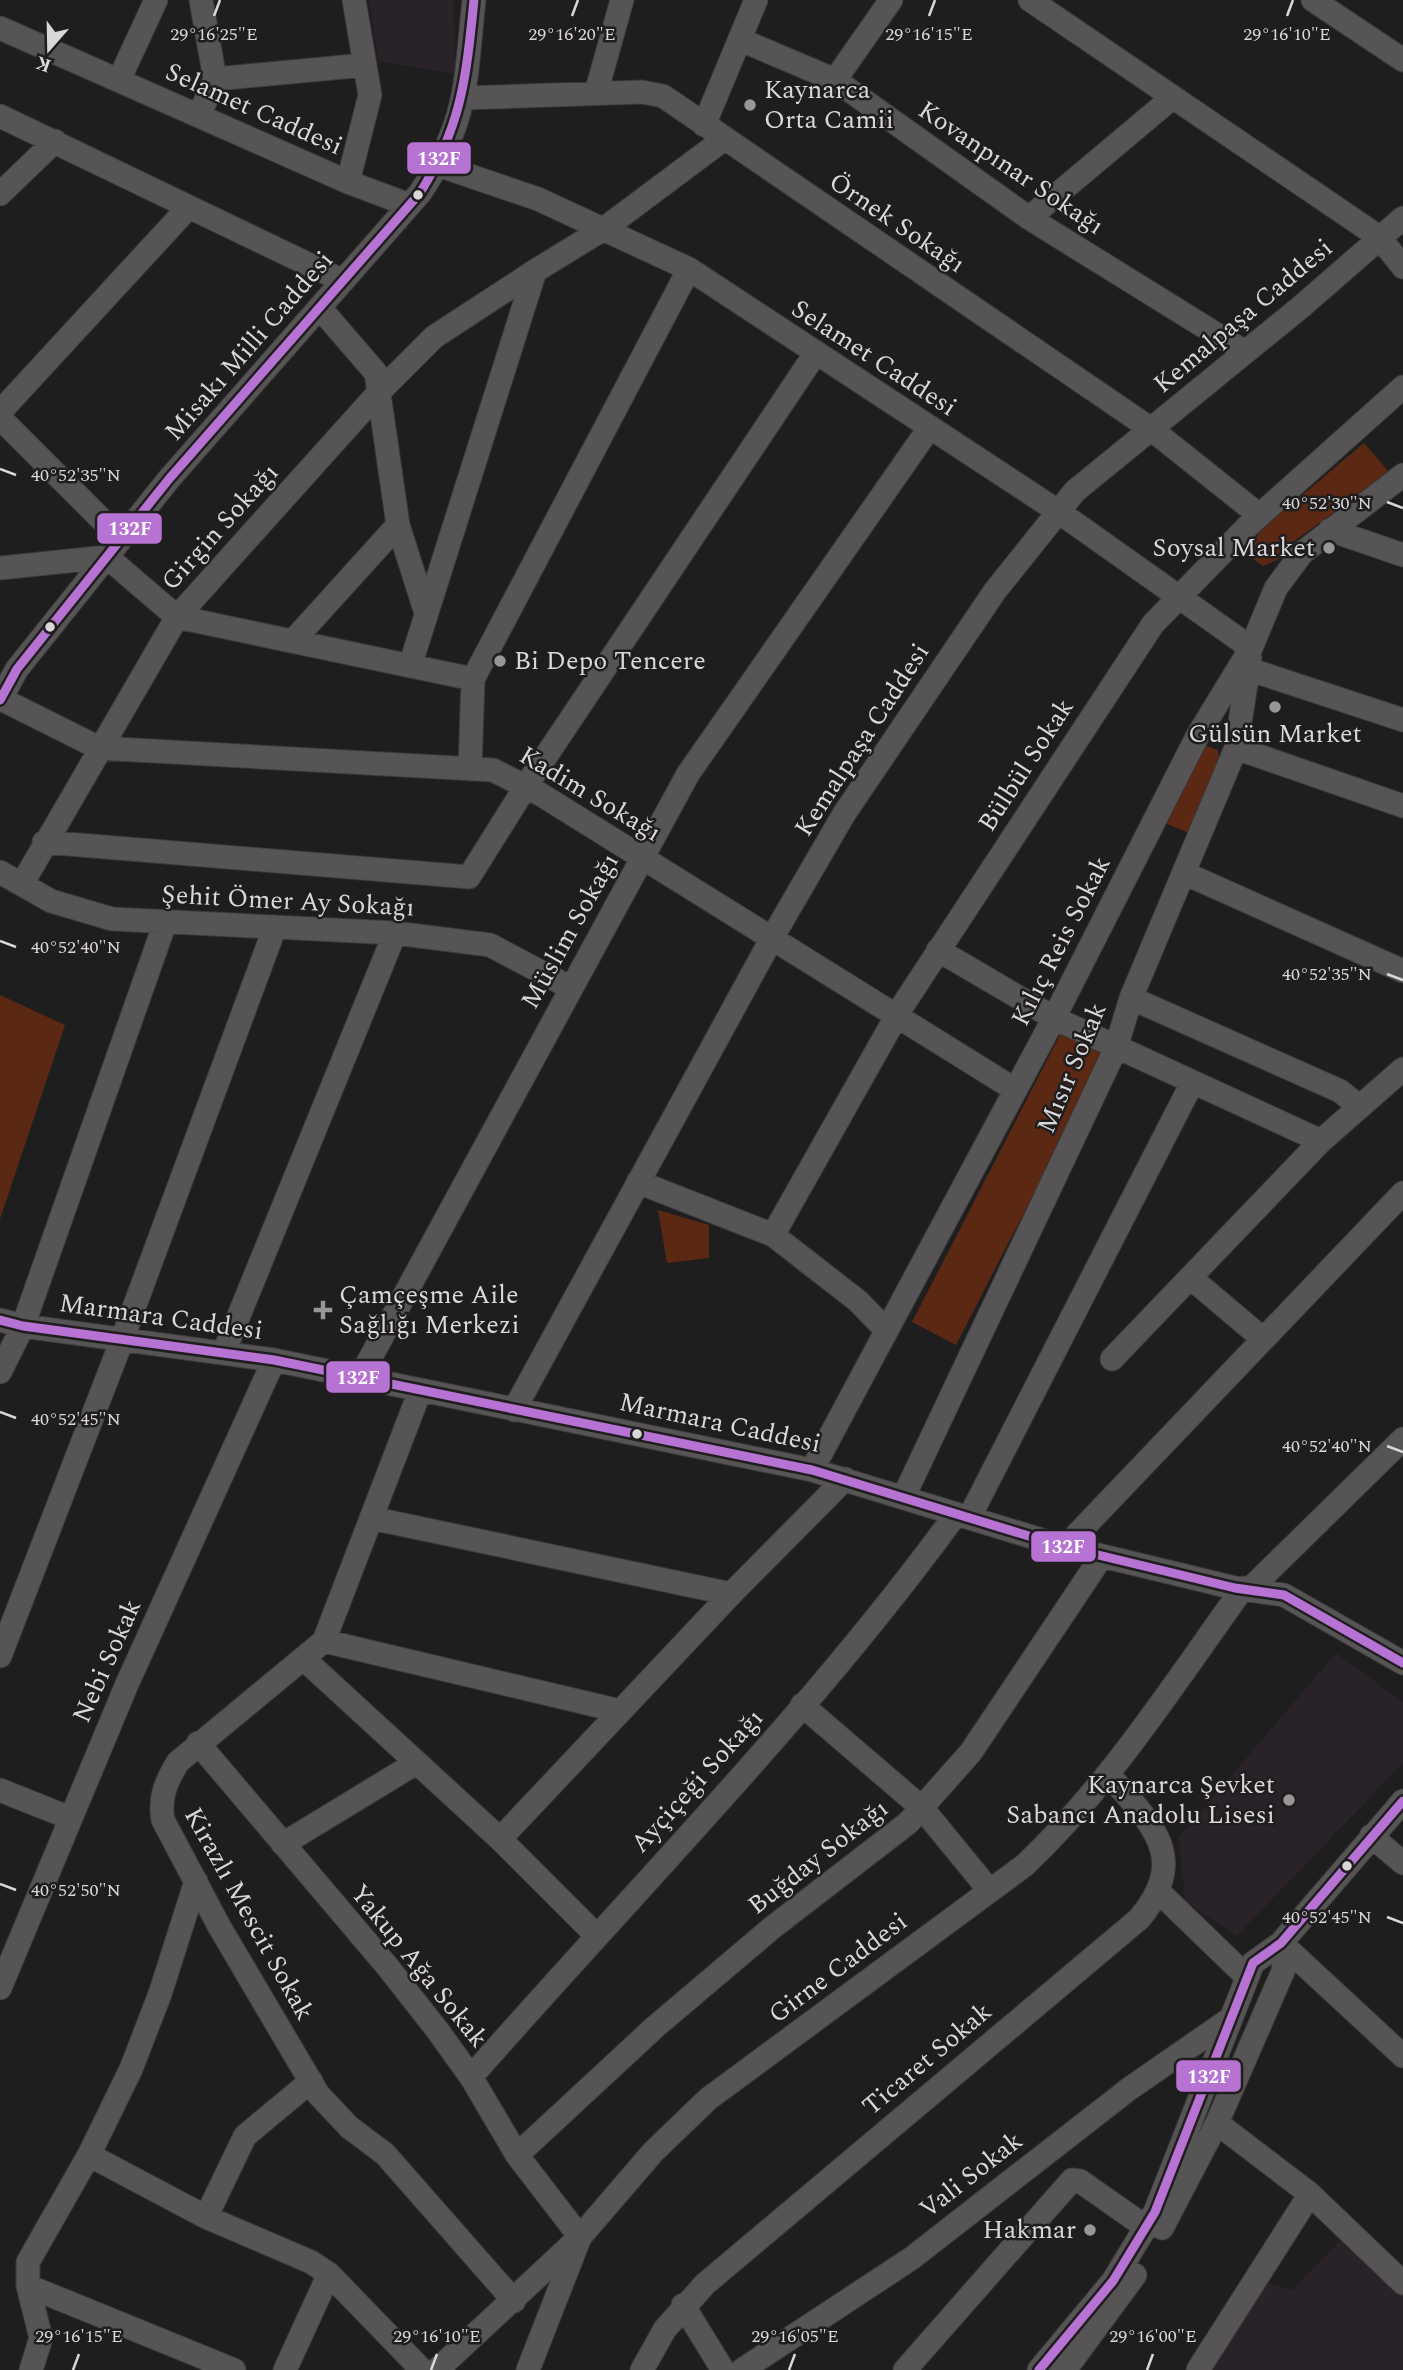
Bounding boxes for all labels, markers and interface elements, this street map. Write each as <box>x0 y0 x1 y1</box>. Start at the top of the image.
north arrow <box>14 14 84 84</box>
text: 29°16'25"E <box>170 21 258 48</box>
text: 29°16'20"E <box>528 21 616 48</box>
text: 29°16'15"E <box>885 21 973 48</box>
text: 29°16'10"E <box>1243 21 1331 48</box>
text: K <box>32 47 56 80</box>
street label: Selamet Caddesi <box>159 52 349 166</box>
place label: Kaynarca Orta Camii <box>764 70 894 140</box>
street label: Kovanpınar Sokağı <box>910 91 1112 245</box>
marker: Kaynarca Orta Camii <box>742 97 758 113</box>
line badge: 132F <box>406 141 472 175</box>
text: 132F <box>417 145 461 174</box>
street label: Örnek Sokağı <box>821 162 973 284</box>
unlabelled marker <box>411 188 425 202</box>
street label: Kemalpaşa Caddesi <box>1144 229 1342 403</box>
street label: Misakı Milli Caddesi <box>155 242 343 450</box>
street label: Selamet Caddesi <box>783 289 965 427</box>
street label: Girgin Sokağı <box>152 454 288 600</box>
text: 40°52'35"N <box>31 462 121 489</box>
text: 40°52'30"N <box>1282 490 1372 517</box>
line badge: 132F <box>96 512 163 545</box>
text: 132F <box>108 515 152 544</box>
place label: Soysal Market <box>1152 528 1315 568</box>
marker: Soysal Market <box>1321 540 1337 556</box>
unlabelled marker <box>43 620 57 634</box>
street label: Kemalpaşa Caddesi <box>784 635 940 845</box>
place label: Bi Depo Tencere <box>514 641 706 681</box>
marker: Bi Depo Tencere <box>492 653 508 669</box>
street label: Bülbül Sokak <box>968 690 1084 840</box>
marker: Gülsün Market <box>1267 699 1283 715</box>
place label: Gülsün Market <box>1188 714 1362 754</box>
street label: Kadim Sokağı <box>511 736 669 852</box>
street label: Müslim Sokağı <box>511 846 629 1016</box>
street label: Kılıç Reis Sokak <box>1001 849 1121 1033</box>
street label: Şehit Ömer Ay Sokağı <box>160 874 416 928</box>
text: 40°52'40"N <box>31 934 121 961</box>
text: 40°52'35"N <box>1282 961 1372 988</box>
street label: Mısır Sokak <box>1026 996 1118 1140</box>
place label: Çamçeşme Aile Sağlığı Merkezi <box>339 1275 520 1345</box>
street label: Marmara Caddesi <box>57 1283 265 1351</box>
marker: Çamçeşme Aile Sağlığı Merkezi <box>313 1300 333 1320</box>
line badge: 132F <box>325 1360 391 1394</box>
text: 132F <box>336 1364 380 1393</box>
street label: Marmara Caddesi <box>615 1382 825 1464</box>
text: 40°52'45"N <box>31 1406 121 1433</box>
unlabelled marker <box>630 1427 644 1441</box>
text: 40°52'40"N <box>1282 1433 1372 1460</box>
line badge: 132F <box>1030 1530 1097 1563</box>
text: 132F <box>1041 1533 1085 1562</box>
street label: Nebi Sokak <box>62 1593 152 1729</box>
street label: Ayçiçeği Sokağı <box>621 1700 773 1862</box>
place label: Kaynarca Şevket Sabancı Anadolu Lisesi <box>1006 1765 1275 1835</box>
street label: Buğday Sokağı <box>739 1789 897 1925</box>
marker: Kaynarca Şevket Sabancı Anadolu Lisesi <box>1281 1792 1297 1808</box>
street label: Kirazlı Mescit Sokak <box>174 1800 324 2028</box>
unlabelled marker <box>1340 1859 1354 1873</box>
street label: Yakup Ağa Sokak <box>340 1875 498 2057</box>
text: 40°52'50"N <box>31 1877 121 1904</box>
street label: Girne Caddesi <box>760 1902 916 2034</box>
text: 40°52'45"N <box>1282 1904 1372 1931</box>
street label: Ticaret Sokak <box>853 1993 1001 2125</box>
line badge: 132F <box>1175 2059 1242 2093</box>
text: 132F <box>1187 2063 1231 2092</box>
street label: Vali Sokak <box>910 2122 1032 2228</box>
place label: Hakmar <box>983 2210 1076 2250</box>
marker: Hakmar <box>1082 2222 1098 2238</box>
text: 29°16'15"E <box>35 2323 123 2350</box>
text: 29°16'10"E <box>393 2323 481 2350</box>
text: 29°16'05"E <box>751 2323 839 2350</box>
text: 29°16'00"E <box>1109 2323 1197 2350</box>

